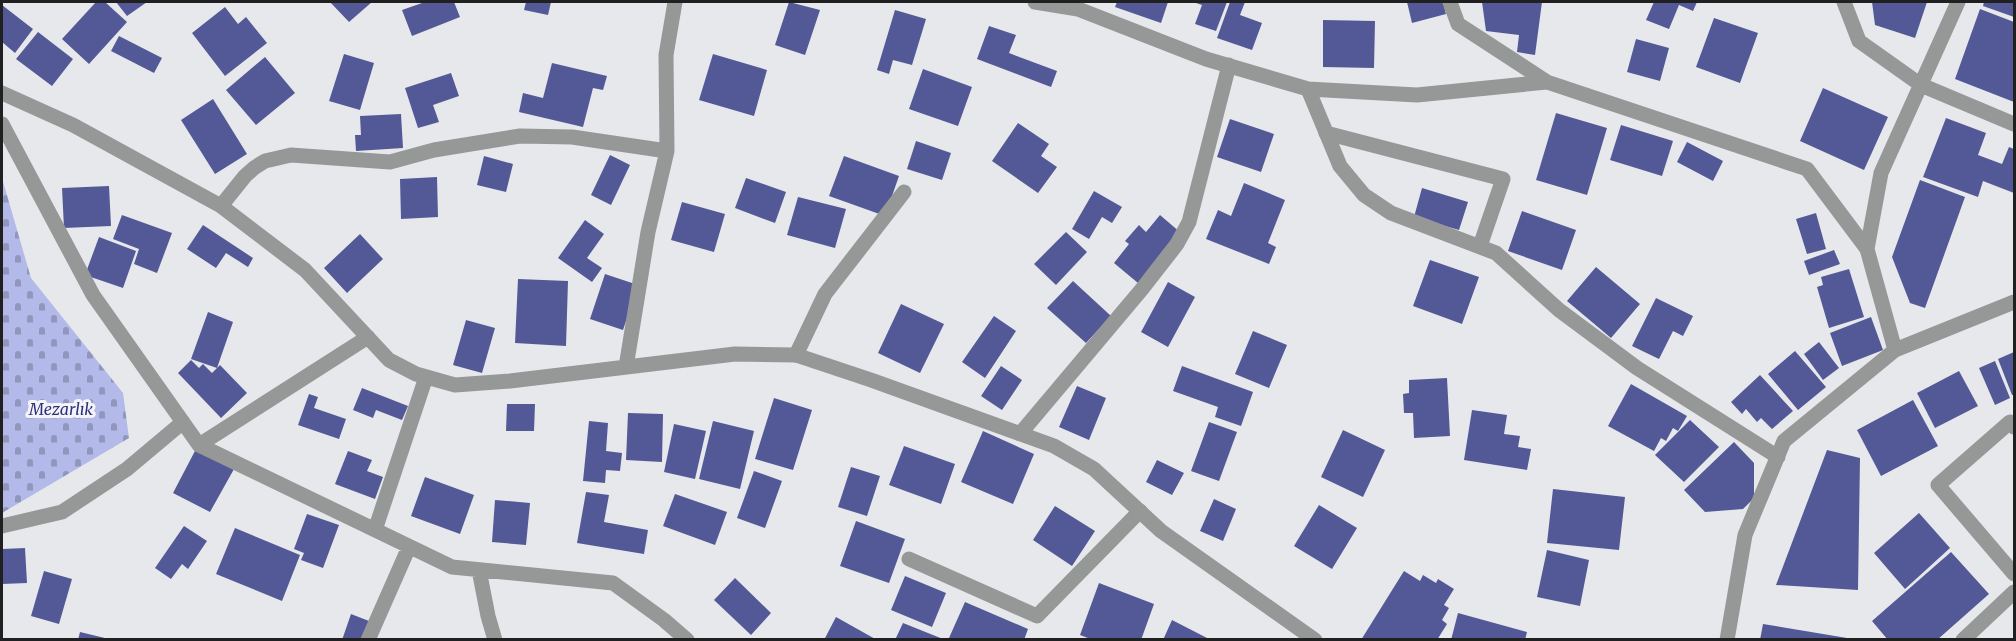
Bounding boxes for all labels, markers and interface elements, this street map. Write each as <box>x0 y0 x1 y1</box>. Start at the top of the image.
park label: Mezarlık <box>28 399 93 419</box>

